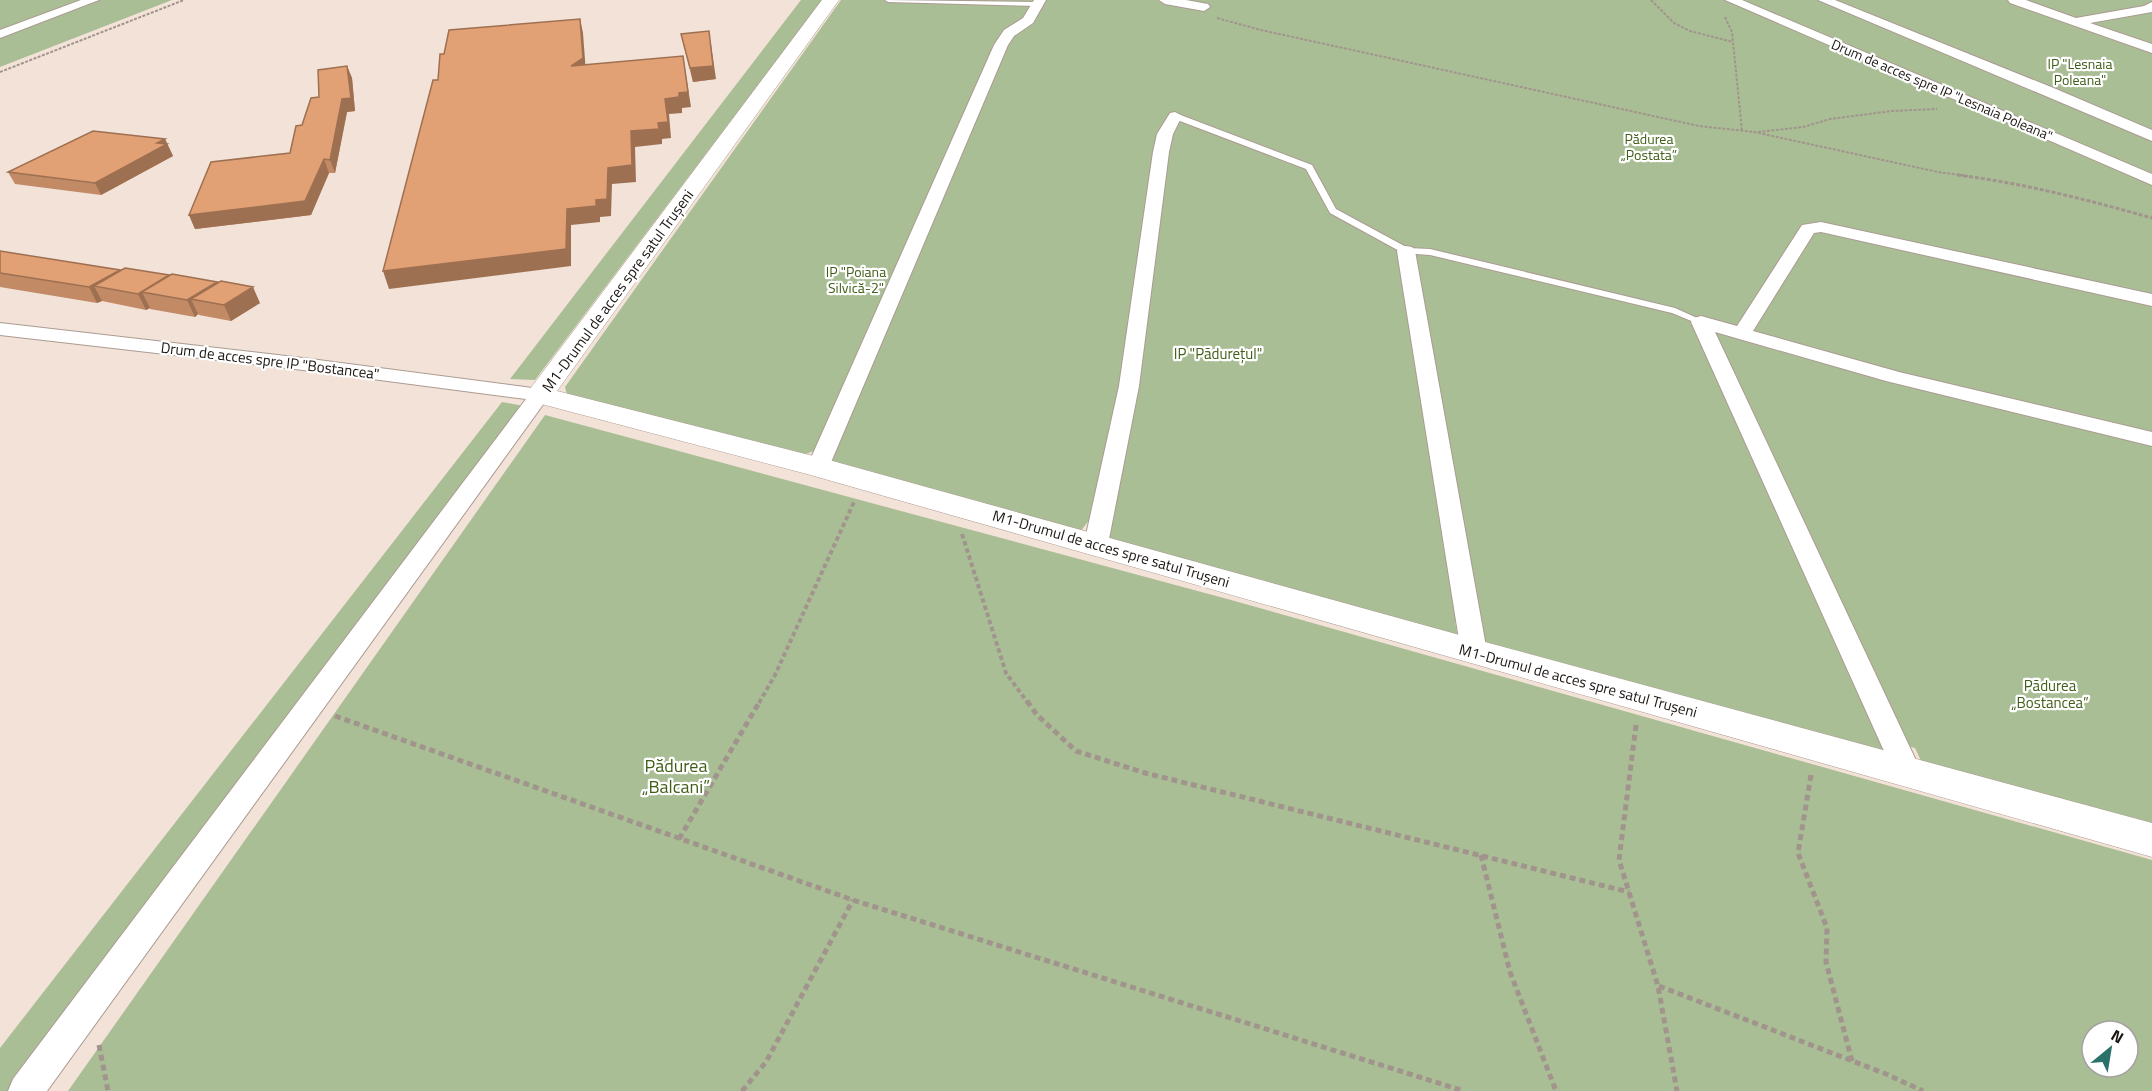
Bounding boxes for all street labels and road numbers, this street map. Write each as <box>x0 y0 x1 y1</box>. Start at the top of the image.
street label: Drum de acces spre IP "Lesnaia Poleana" <box>1828 33 2056 146</box>
street label: M1-Drumul de acces spre satul Trușeni <box>536 185 699 397</box>
street label: Drum de acces spre IP "Bostancea" <box>159 336 381 385</box>
street label: M1-Drumul de acces spre satul Trușeni <box>990 504 1232 593</box>
street label: M1-Drumul de acces spre satul Trușeni <box>1457 638 1700 723</box>

